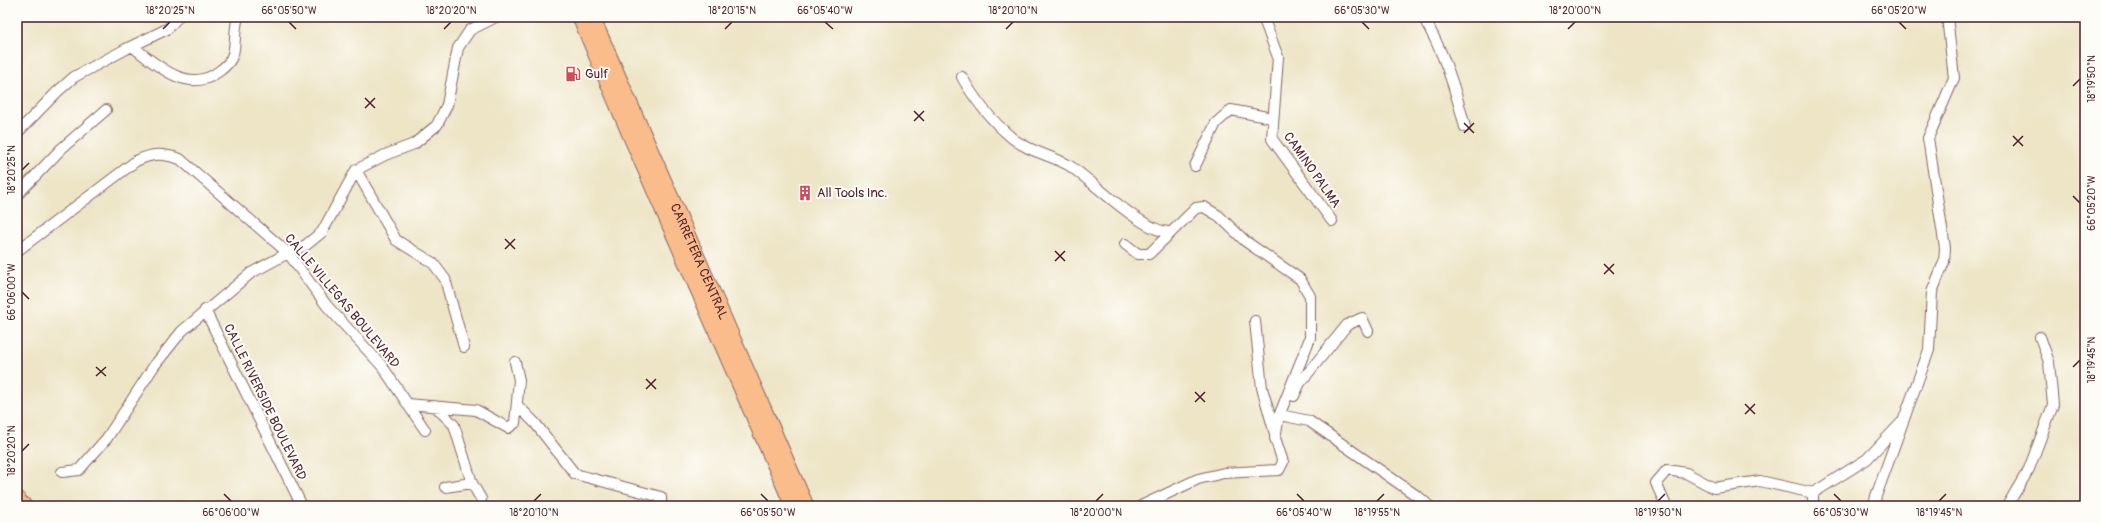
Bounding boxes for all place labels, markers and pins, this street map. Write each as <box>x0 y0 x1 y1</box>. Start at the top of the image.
fuel station icon: Gulf <box>564 65 582 83</box>
place label: Gulf <box>585 66 609 82</box>
building icon: All Tools Inc. <box>796 184 814 202</box>
place label: All Tools Inc. <box>817 185 887 201</box>

